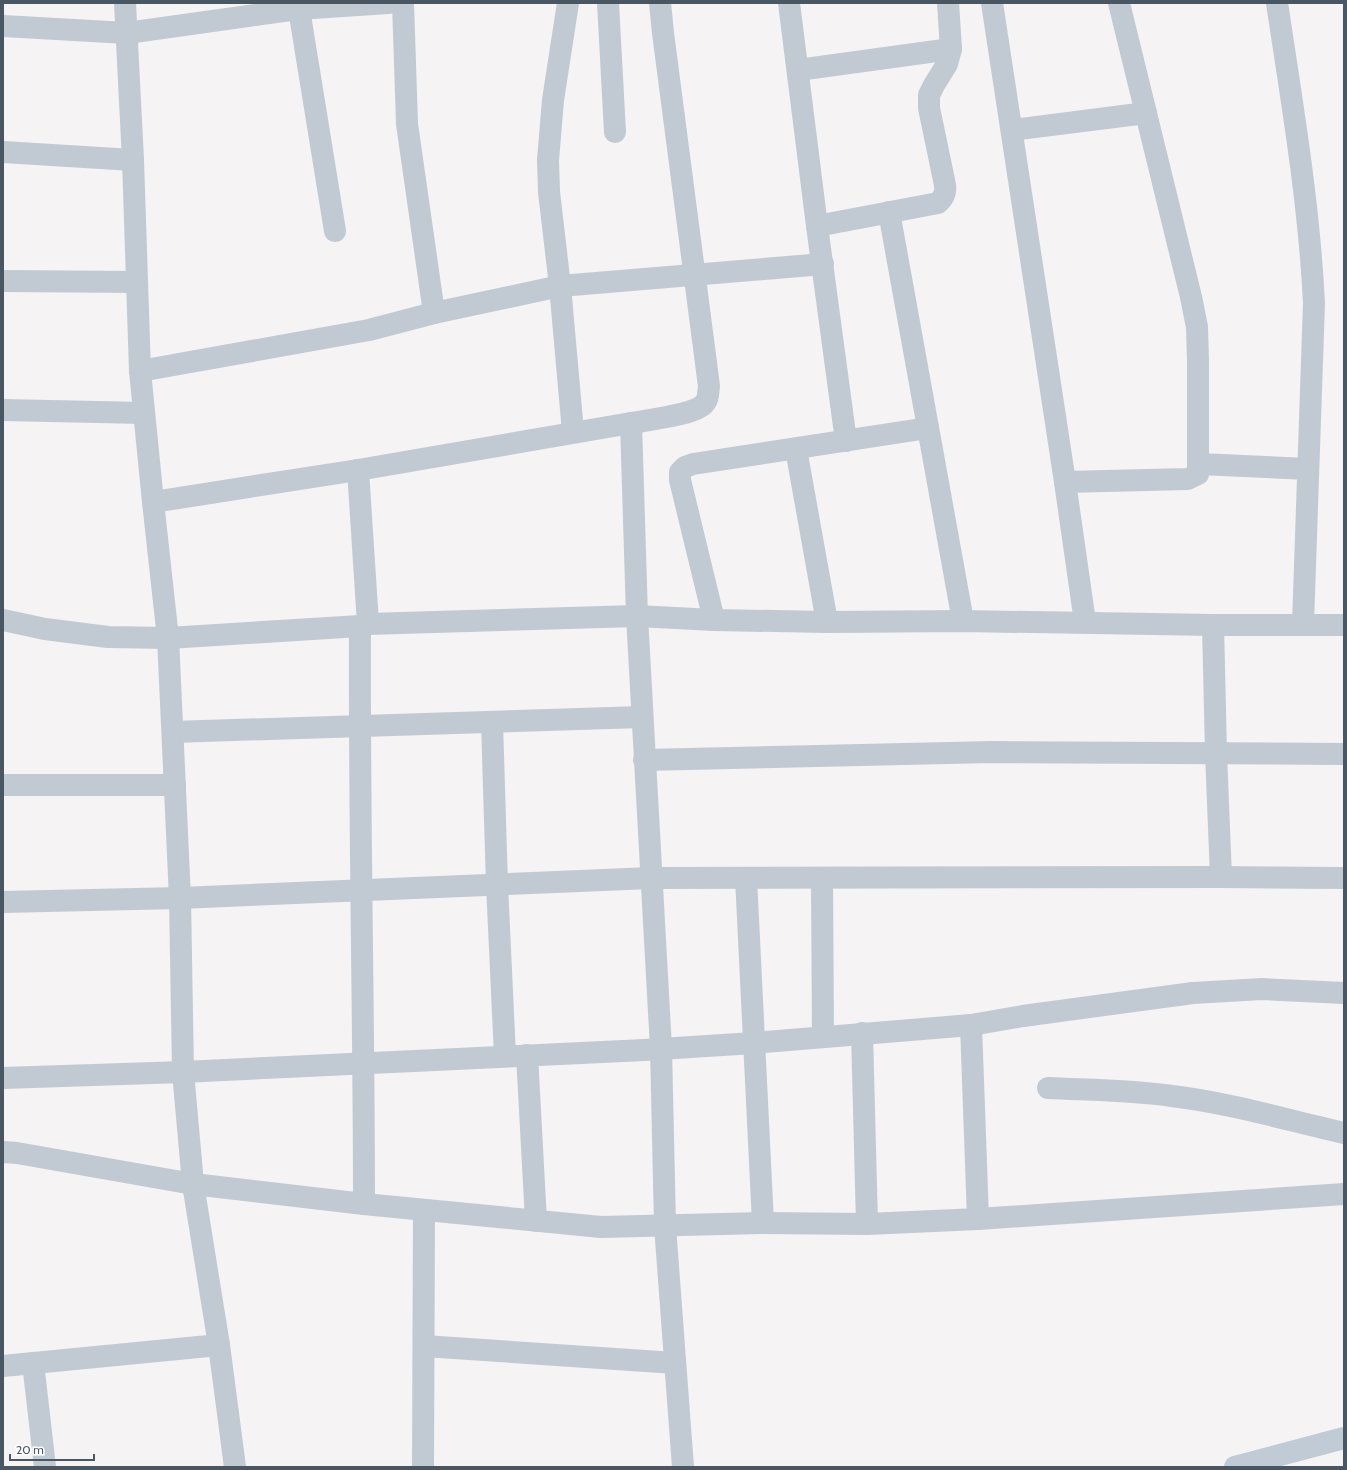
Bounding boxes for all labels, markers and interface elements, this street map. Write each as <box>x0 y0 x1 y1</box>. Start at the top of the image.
scale bar <box>10 1436 94 1462</box>
text: 20 m <box>16 1442 44 1457</box>

